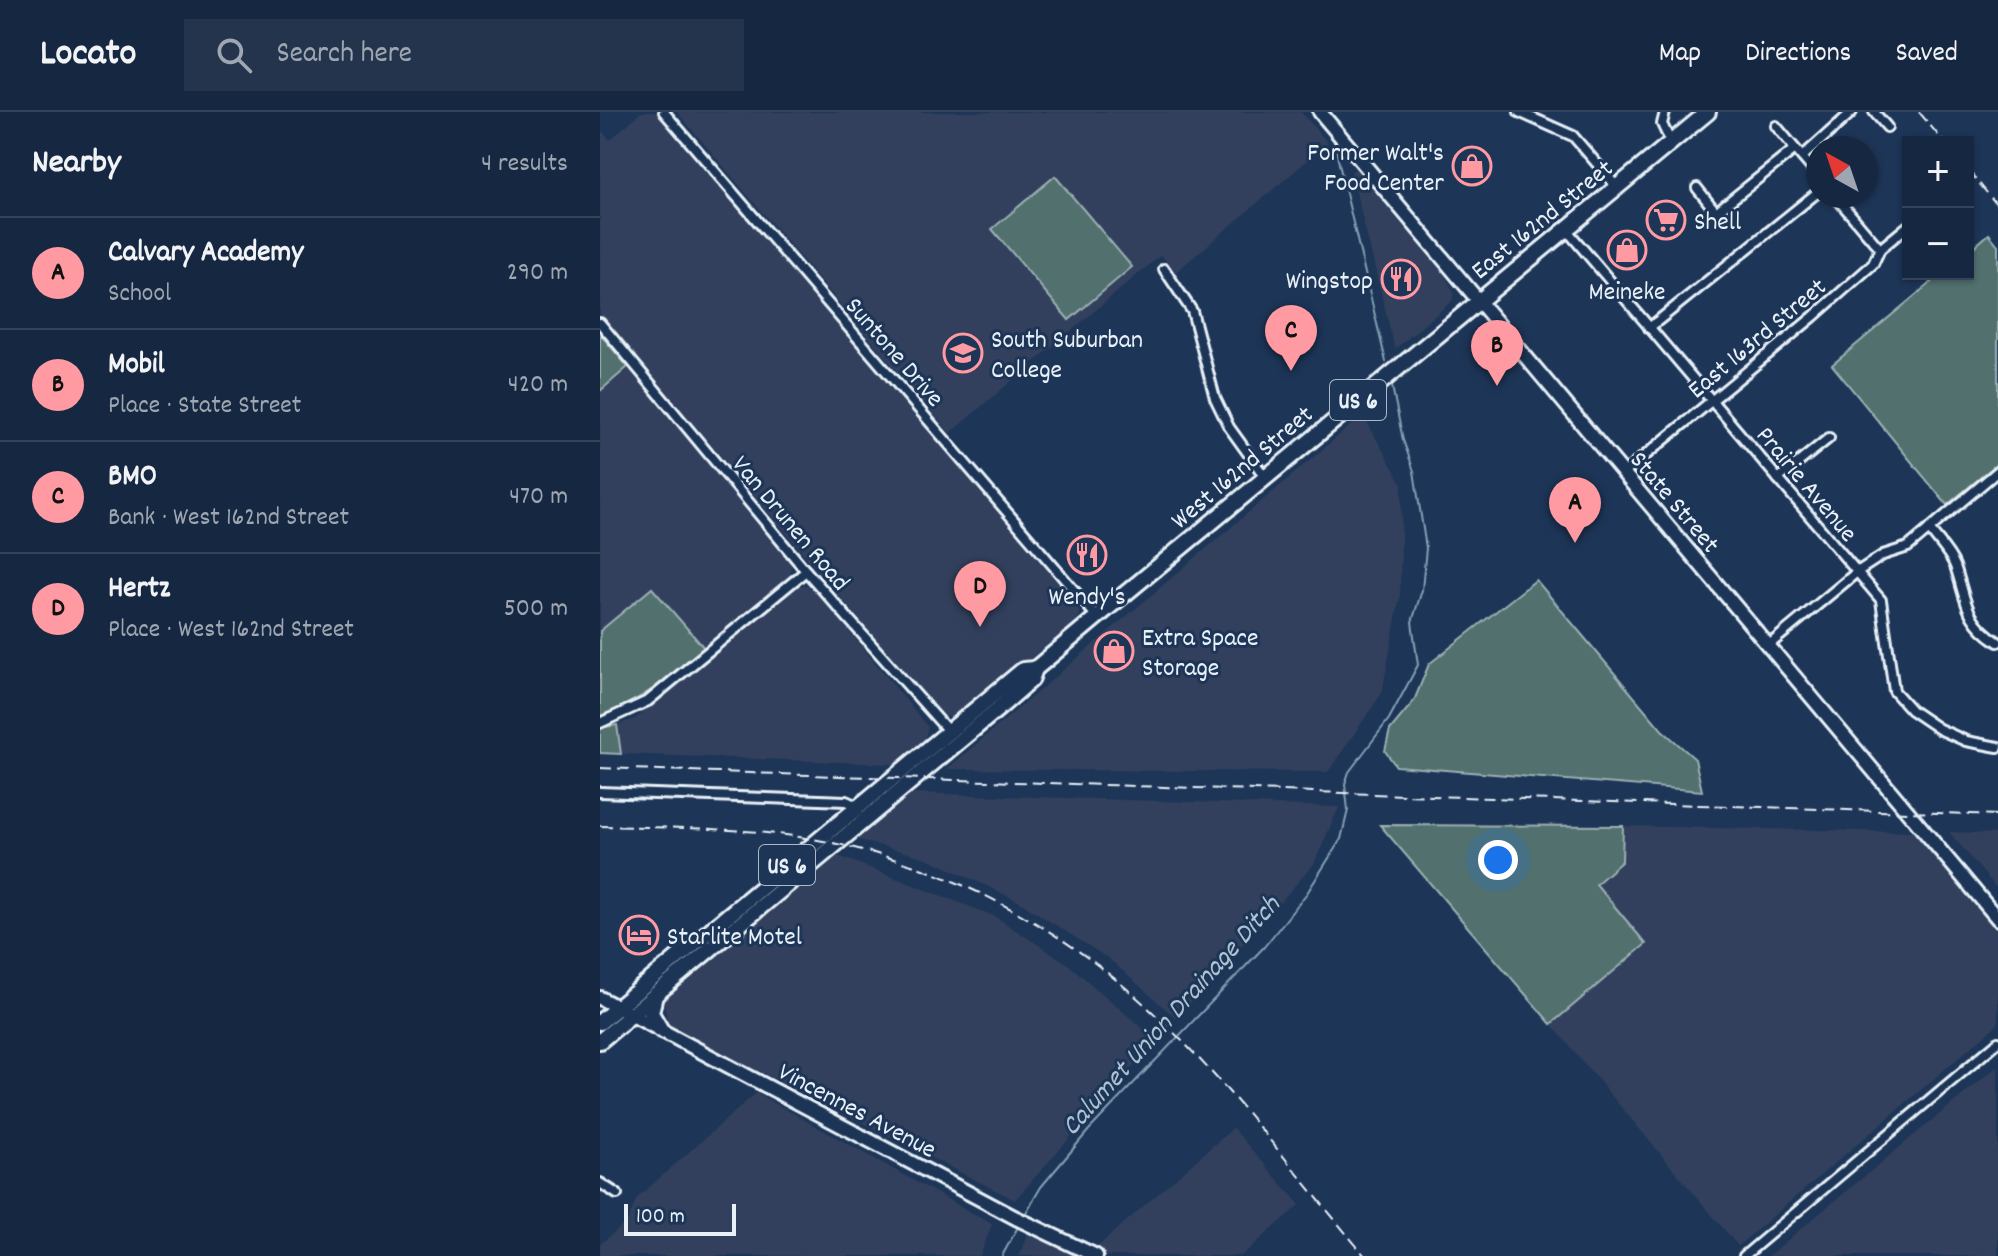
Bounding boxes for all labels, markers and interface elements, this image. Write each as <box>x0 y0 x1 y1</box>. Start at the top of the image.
search box <box>184 19 744 91</box>
text: Locato <box>40 28 136 83</box>
icon: search <box>212 33 256 77</box>
text: Search here <box>276 34 412 77</box>
text: Map <box>1659 35 1701 75</box>
text: Directions <box>1745 35 1851 75</box>
text: Saved <box>1895 35 1958 75</box>
place label: Former Walt's Food Center <box>1307 136 1444 203</box>
north arrow <box>1806 136 1878 208</box>
map controls <box>1902 136 1974 280</box>
button: + <box>1902 136 1974 208</box>
text: Nearby <box>32 140 121 189</box>
shop icon: Former Walt's Food Center <box>1451 145 1493 187</box>
text: 4 results <box>481 146 568 183</box>
street label: East 162nd Street <box>1464 151 1623 290</box>
supermarket icon: Shell <box>1645 199 1687 241</box>
place label: Shell <box>1694 205 1741 242</box>
button: − <box>1902 208 1974 280</box>
shop icon: Meineke <box>1606 229 1648 271</box>
text: Calvary Academy <box>108 233 303 276</box>
text: A <box>51 255 65 292</box>
text: 290 m <box>507 255 568 292</box>
restaurant icon: Wingstop <box>1380 258 1422 300</box>
place label: Wingstop <box>1286 264 1373 301</box>
street label: East 163rd Street <box>1681 270 1836 409</box>
place label: Meineke <box>1589 275 1666 312</box>
text: School <box>108 276 171 313</box>
street label: Suntone Drive <box>835 290 952 417</box>
pin: C <box>1265 305 1317 371</box>
pin: B <box>1471 320 1523 386</box>
place label: South Suburban College <box>991 323 1143 390</box>
school or university icon: South Suburban College <box>942 332 984 374</box>
text: Mobil <box>108 345 165 388</box>
text: B <box>52 367 64 404</box>
text: 420 m <box>508 367 568 404</box>
road number: US 6 <box>1330 380 1386 420</box>
text: Place · State Street <box>108 388 301 425</box>
street label: West 162nd Street <box>1164 398 1323 539</box>
street label: Prairie Avenue <box>1746 419 1865 551</box>
street label: State Street <box>1619 444 1727 563</box>
street label: Van Drunen Road <box>721 448 857 600</box>
text: BMO <box>108 457 157 500</box>
pin: A <box>1549 477 1601 543</box>
text: C <box>52 479 64 516</box>
text: 470 m <box>509 479 568 516</box>
text: Bank · West 162nd Street <box>108 500 349 537</box>
restaurant icon: Wendy's <box>1066 534 1108 576</box>
pin: D <box>954 561 1006 627</box>
text: Hertz <box>108 569 170 612</box>
place label: Wendy's <box>1048 580 1126 617</box>
text: D <box>51 591 65 628</box>
text: 500 m <box>504 591 568 628</box>
text: Place · West 162nd Street <box>108 612 354 649</box>
place label: Extra Space Storage <box>1142 621 1258 688</box>
shop icon: Extra Space Storage <box>1093 630 1135 672</box>
your location <box>1478 840 1518 880</box>
road number: US 6 <box>759 845 815 885</box>
water label: Calumet Union Drainage Ditch <box>1054 887 1293 1146</box>
hotel icon: Starlite Motel <box>618 914 660 956</box>
place label: Starlite Motel <box>667 920 802 957</box>
street label: Vincennes Avenue <box>771 1055 942 1169</box>
scale bar <box>624 1200 736 1236</box>
text: 100 m <box>636 1202 685 1233</box>

